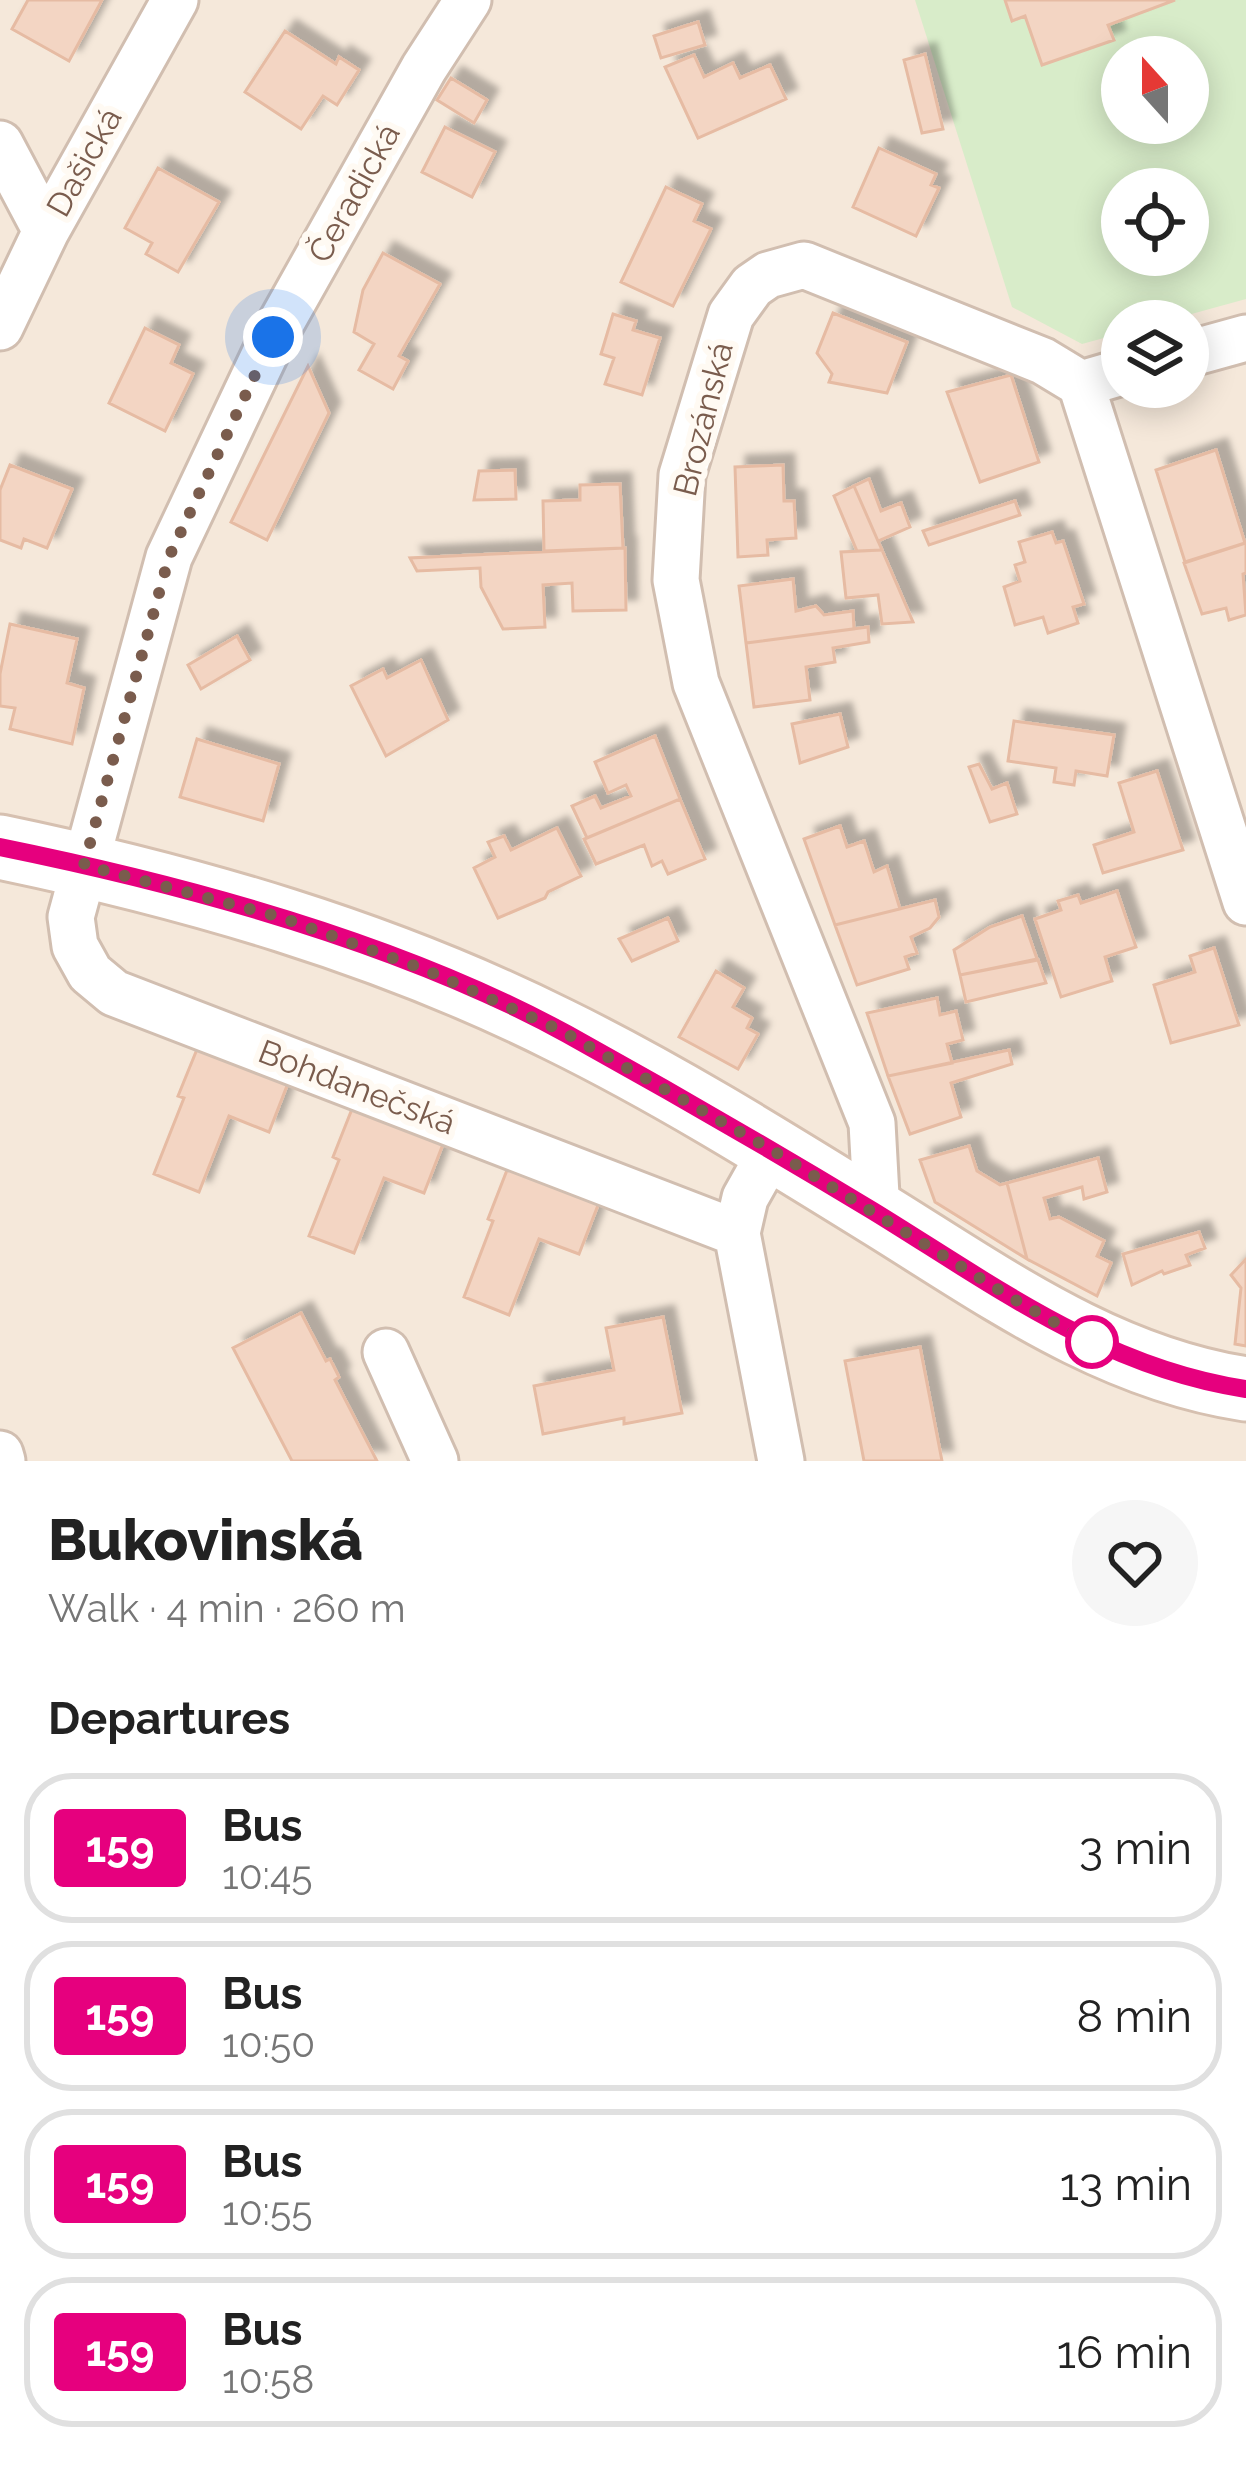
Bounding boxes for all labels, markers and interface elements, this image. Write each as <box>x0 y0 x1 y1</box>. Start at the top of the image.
north arrow <box>1101 36 1209 144</box>
map controls <box>1101 36 1209 408</box>
street label: Dašická <box>38 101 130 223</box>
street label: Čeradická <box>299 116 408 269</box>
button: locate <box>1101 168 1209 276</box>
button: layers <box>1101 300 1209 408</box>
your location <box>243 307 303 367</box>
street label: Brozánská <box>665 338 741 500</box>
street label: Bohdanečská <box>253 1032 461 1142</box>
unlabelled marker <box>1067 1317 1117 1367</box>
button: heart <box>1072 1500 1198 1626</box>
text: Bukovinská <box>48 1506 363 1573</box>
text: Walk · 4 min · 260 m <box>48 1585 406 1631</box>
text: Departures <box>48 1692 290 1745</box>
text: Bus <box>222 1799 303 1852</box>
text: 3 min <box>1079 1822 1192 1875</box>
text: 159 <box>86 1823 154 1872</box>
text: 10:45 <box>222 1852 312 1898</box>
text: Bus <box>222 1967 303 2020</box>
text: 8 min <box>1076 1990 1192 2043</box>
text: 159 <box>86 1991 154 2040</box>
text: 10:50 <box>222 2020 315 2066</box>
text: Bus <box>222 2135 303 2188</box>
text: 13 min <box>1060 2158 1192 2211</box>
text: 159 <box>86 2159 154 2208</box>
text: 10:55 <box>222 2188 312 2234</box>
text: Bus <box>222 2303 303 2356</box>
text: 16 min <box>1057 2326 1192 2379</box>
text: 159 <box>86 2327 154 2376</box>
text: 10:58 <box>222 2356 314 2402</box>

